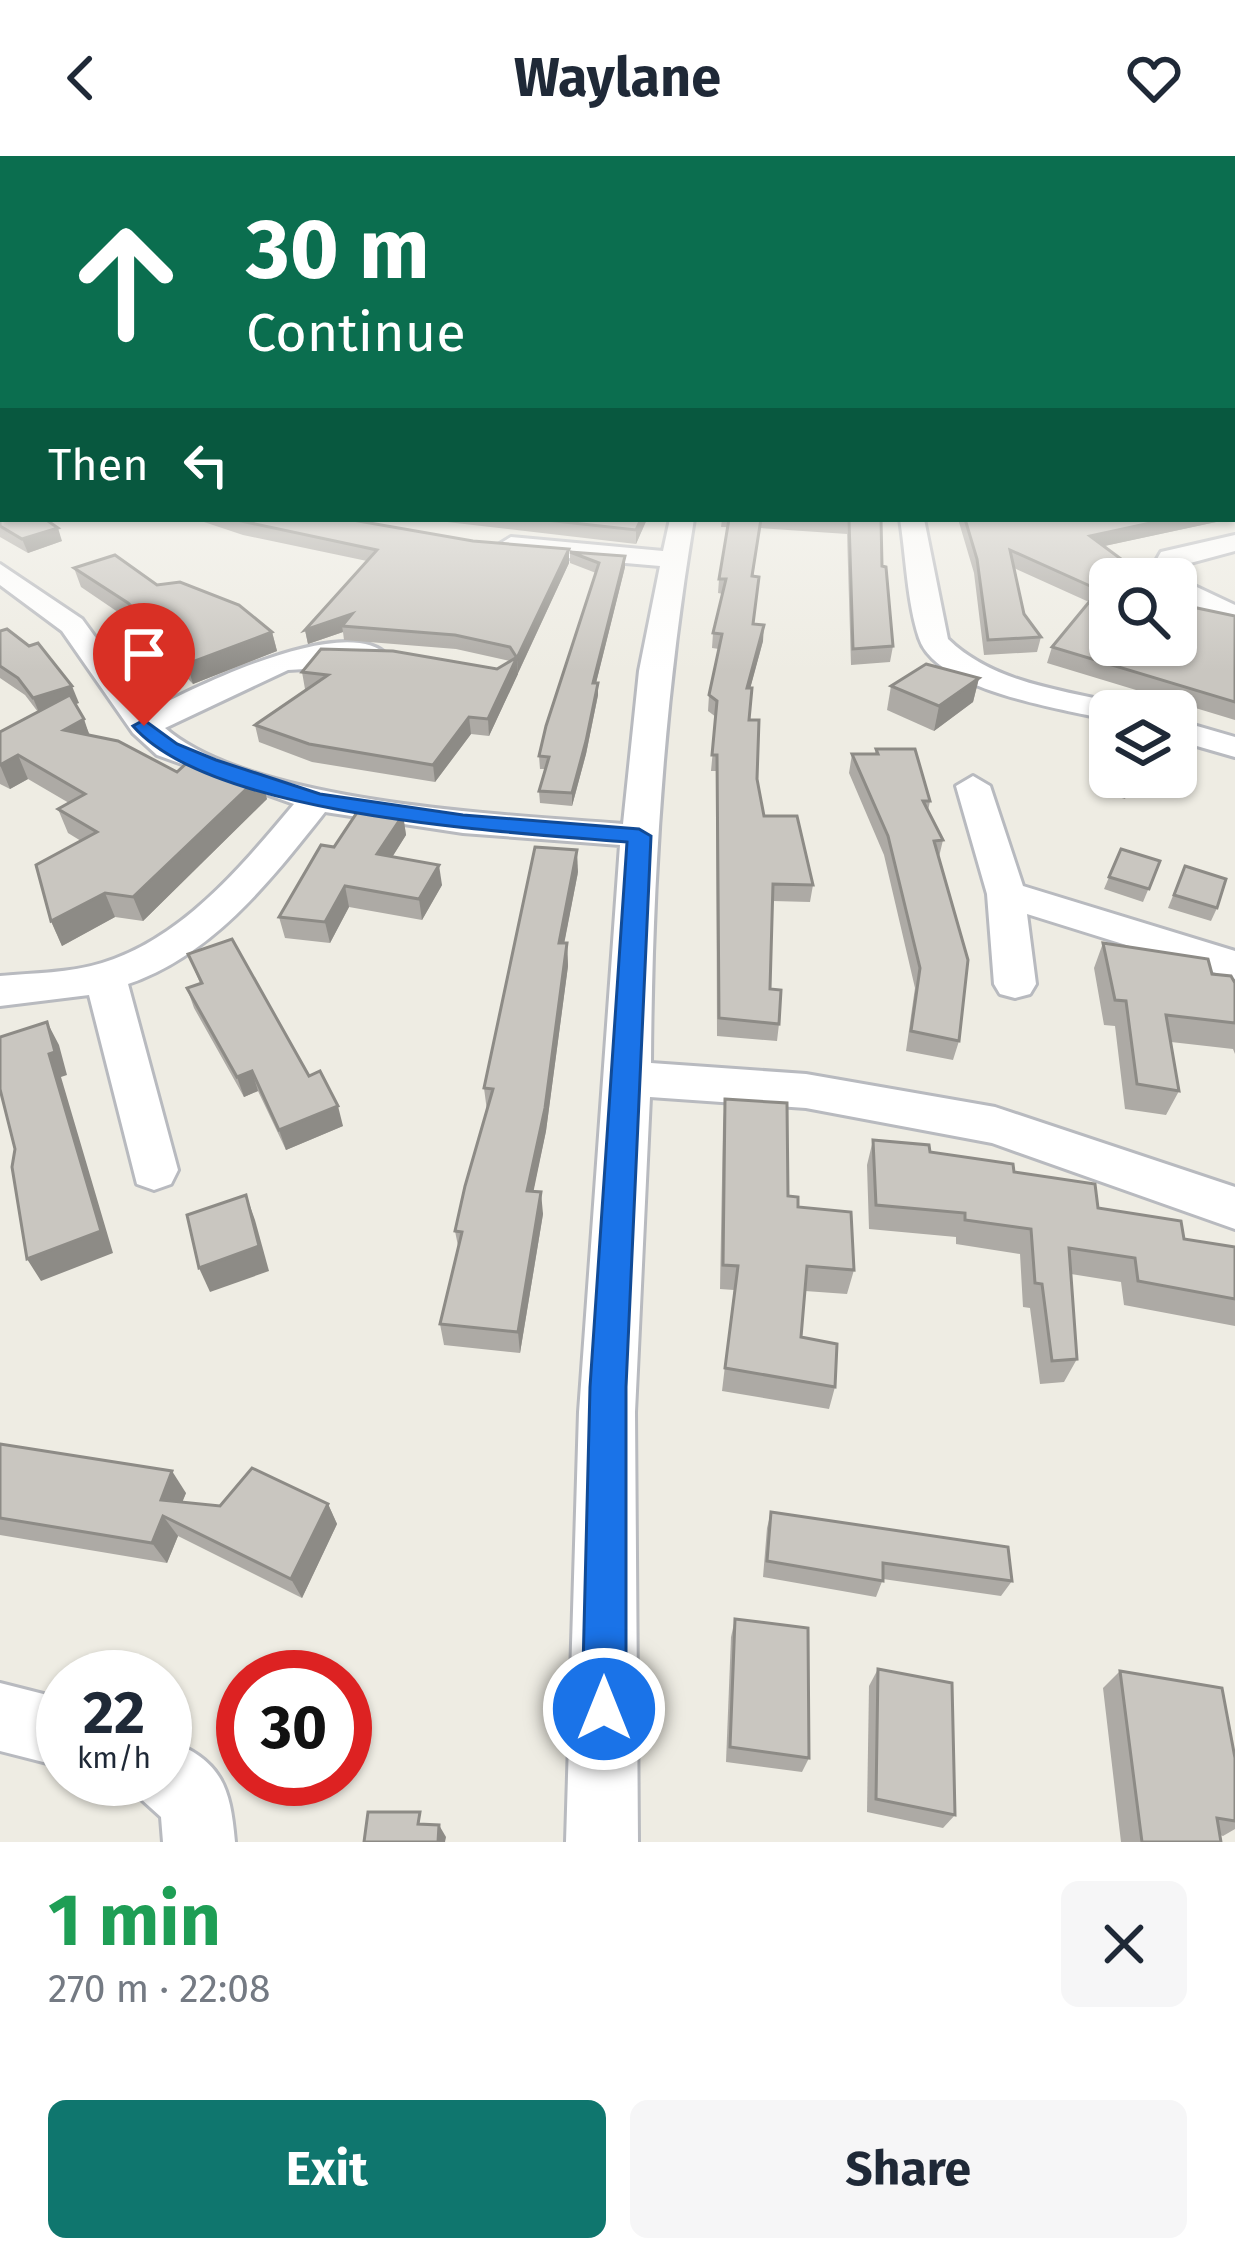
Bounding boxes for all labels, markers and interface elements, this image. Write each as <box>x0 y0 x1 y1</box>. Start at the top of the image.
icon: back <box>48 45 114 111</box>
icon: heart <box>1121 45 1187 111</box>
text: Waylane <box>514 46 721 110</box>
text: 30 m <box>246 199 430 300</box>
icon: ahead <box>48 204 204 360</box>
text: Continue <box>246 301 466 365</box>
icon: left <box>173 432 239 498</box>
text: Then <box>48 438 149 492</box>
map controls <box>1089 558 1197 798</box>
button: search <box>1089 558 1197 666</box>
pin <box>93 603 195 726</box>
icon: arrive <box>111 621 177 687</box>
button: layers <box>1089 690 1197 798</box>
position arrow <box>541 1646 667 1772</box>
speed limit sign: 30 <box>216 1650 372 1806</box>
text: 22 <box>83 1677 145 1749</box>
text: km/h <box>77 1740 151 1776</box>
text: 1 min <box>48 1878 221 1964</box>
button: close <box>1061 1881 1187 2007</box>
text: 270 m · 22:08 <box>48 1966 271 2012</box>
button: Exit <box>48 2100 606 2238</box>
button: Share <box>630 2100 1187 2238</box>

